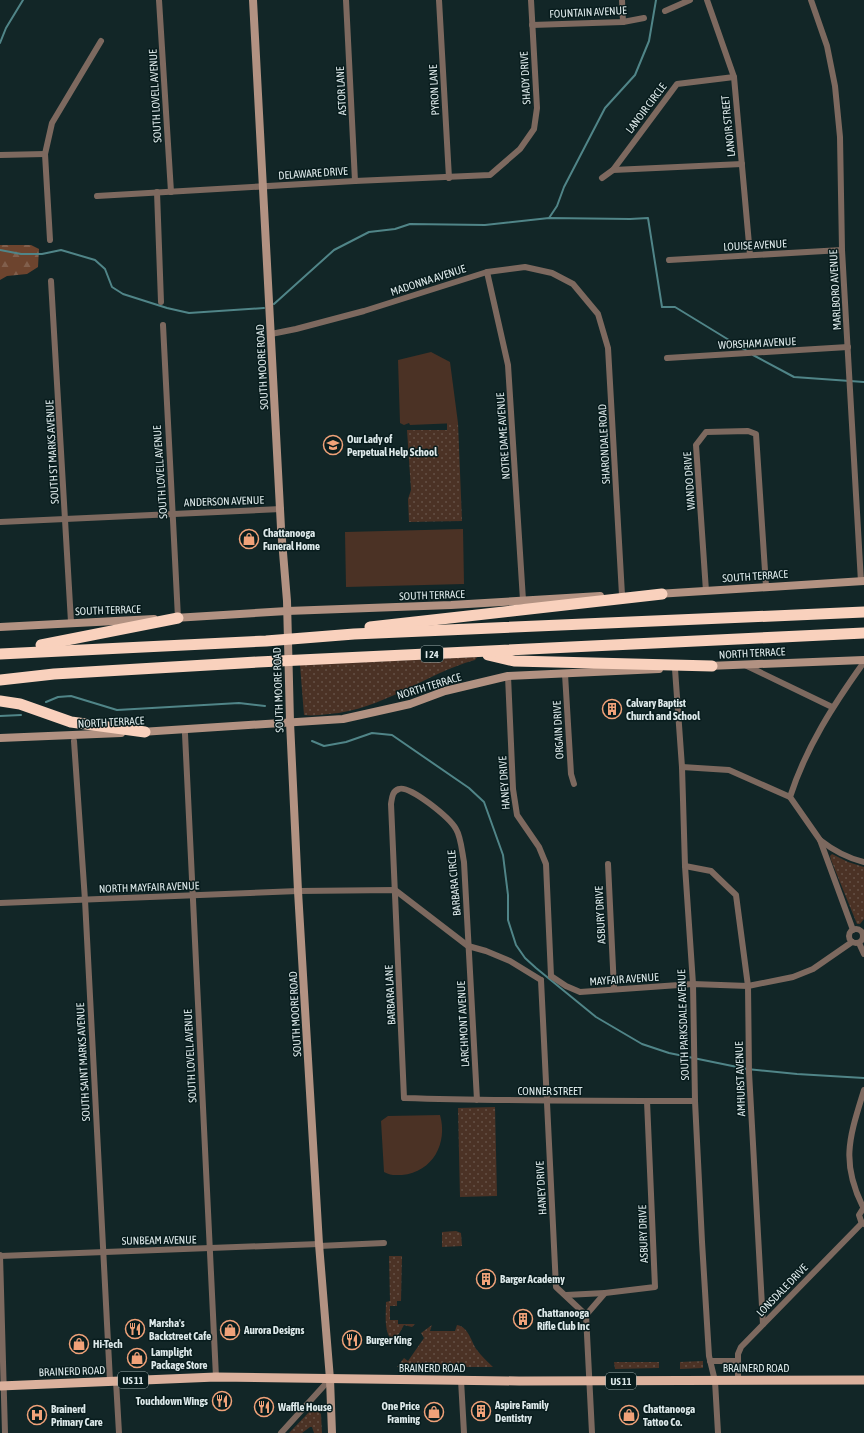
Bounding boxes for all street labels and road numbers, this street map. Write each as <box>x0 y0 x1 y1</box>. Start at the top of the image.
street label: FOUNTAIN AVENUE <box>549 4 627 20</box>
street label: SOUTH LOVELL AVENUE <box>147 49 163 143</box>
street label: SHADY DRIVE <box>518 51 532 105</box>
street label: PYRON LANE <box>427 64 441 116</box>
street label: ASTOR LANE <box>334 66 348 116</box>
street label: LANOIR CIRCLE <box>623 80 669 135</box>
street label: LANOIR STREET <box>719 95 737 157</box>
street label: DELAWARE DRIVE <box>278 165 348 181</box>
street label: LOUISE AVENUE <box>723 237 787 253</box>
street label: MARLBORO AVENUE <box>827 249 843 330</box>
street label: MADONNA AVENUE <box>389 262 467 298</box>
street label: SOUTH MOORE ROAD <box>254 324 270 410</box>
street label: WORSHAM AVENUE <box>718 335 797 351</box>
street label: NOTRE DAME AVENUE <box>494 392 512 480</box>
street label: SOUTH ST MARKS AVENUE <box>43 399 61 504</box>
street label: SHARONDALE ROAD <box>596 404 612 484</box>
street label: SOUTH LOVELL AVENUE <box>151 425 169 519</box>
street label: WANDO DRIVE <box>681 451 697 510</box>
street label: ANDERSON AVENUE <box>184 494 265 508</box>
street label: SOUTH TERRACE <box>722 568 789 584</box>
street label: SOUTH TERRACE <box>399 588 465 602</box>
street label: SOUTH TERRACE <box>75 603 141 617</box>
street label: NORTH TERRACE <box>718 645 786 661</box>
road number: I 24 <box>421 646 443 662</box>
street label: SOUTH MOORE ROAD <box>271 647 285 733</box>
street label: NORTH TERRACE <box>395 670 463 701</box>
street label: ORGAIN DRIVE <box>550 700 566 759</box>
street label: NORTH TERRACE <box>77 714 145 730</box>
street label: HANEY DRIVE <box>496 755 512 810</box>
street label: BARBARA CIRCLE <box>445 849 463 916</box>
street label: NORTH MAYFAIR AVENUE <box>99 879 200 895</box>
street label: ASBURY DRIVE <box>592 885 608 944</box>
street label: BARBARA LANE <box>382 964 398 1025</box>
street label: SOUTH PARKSDALE AVENUE <box>675 969 691 1081</box>
street label: SOUTH MOORE ROAD <box>287 971 303 1057</box>
street label: MAYFAIR AVENUE <box>589 971 659 987</box>
street label: LARCHMONT AVENUE <box>455 980 471 1067</box>
street label: SOUTH SAINT MARKS AVENUE <box>74 1002 92 1122</box>
street label: SOUTH LOVELL AVENUE <box>182 1009 198 1103</box>
street label: AMHURST AVENUE <box>733 1041 747 1117</box>
street label: CONNER STREET <box>518 1085 583 1097</box>
street label: HANEY DRIVE <box>534 1160 548 1215</box>
street label: ASBURY DRIVE <box>636 1204 650 1263</box>
street label: SUNBEAM AVENUE <box>122 1233 197 1247</box>
street label: LONSDALE DRIVE <box>754 1261 810 1319</box>
street label: BRAINERD ROAD <box>399 1362 465 1374</box>
street label: BRAINERD ROAD <box>723 1362 789 1374</box>
street label: BRAINERD ROAD <box>38 1364 106 1378</box>
road number: US 11 <box>118 1372 148 1388</box>
road number: US 11 <box>606 1373 636 1389</box>

